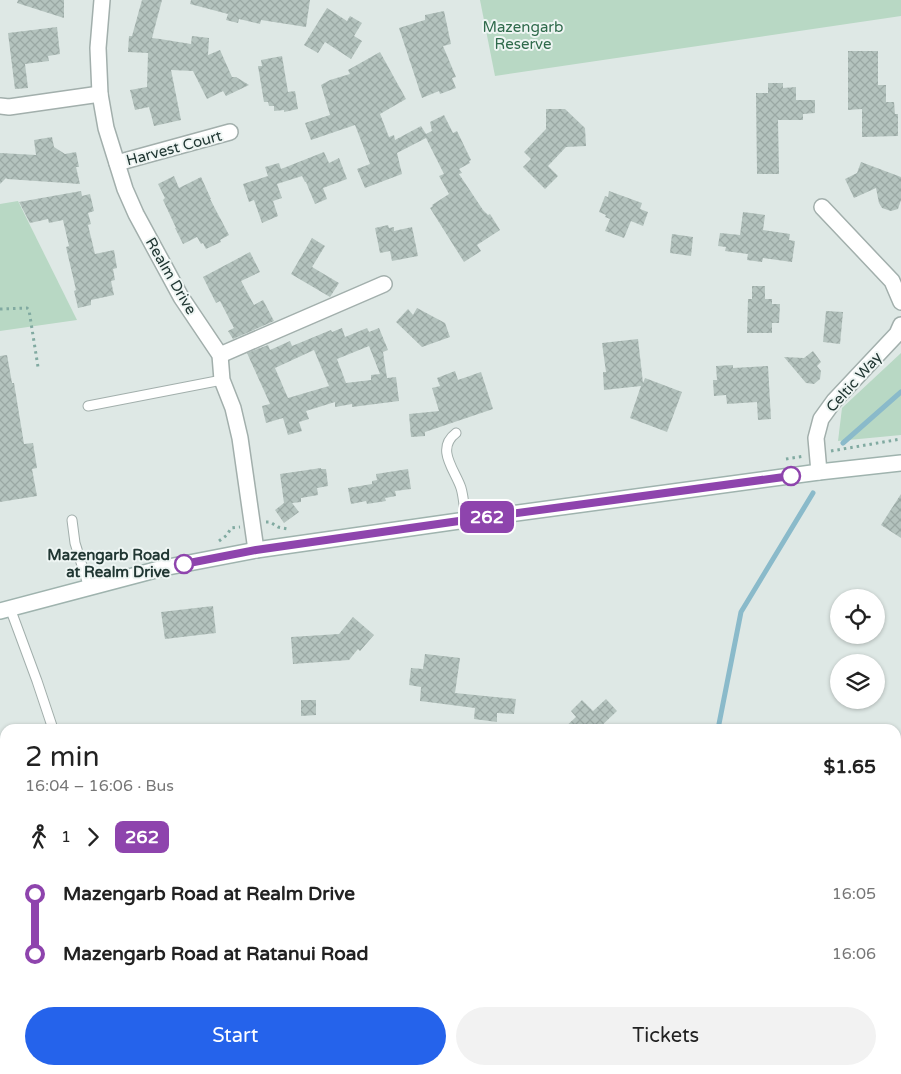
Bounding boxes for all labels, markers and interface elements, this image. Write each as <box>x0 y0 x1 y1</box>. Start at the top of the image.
park label: Mazengarb Reserve <box>482 18 564 53</box>
street label: Harvest Court <box>124 126 224 169</box>
street label: Realm Drive <box>142 234 200 318</box>
street label: Celtic Way <box>822 348 886 416</box>
unlabelled marker <box>781 466 801 486</box>
line badge: 262 <box>458 501 516 533</box>
text: 262 <box>470 506 504 528</box>
place label: Mazengarb Road at Realm Drive <box>47 546 170 581</box>
marker: Mazengarb Road at Realm Drive <box>174 554 194 574</box>
map controls <box>830 589 885 709</box>
button: locate <box>830 589 885 644</box>
button: layers <box>830 654 885 709</box>
text: 2 min <box>25 740 100 774</box>
text: $1.65 <box>824 756 876 778</box>
text: 16:04 – 16:06 · Bus <box>25 776 174 796</box>
icon: walk <box>25 823 53 851</box>
icon: forward <box>79 823 107 851</box>
text: 262 <box>125 826 159 848</box>
text: 1 <box>61 827 71 847</box>
text: Mazengarb Road at Realm Drive <box>63 883 355 905</box>
text: 16:05 <box>832 884 876 904</box>
text: Mazengarb Road at Ratanui Road <box>63 943 368 965</box>
text: 16:06 <box>832 944 876 964</box>
button: Start <box>25 1007 446 1065</box>
button: Tickets <box>456 1007 876 1065</box>

